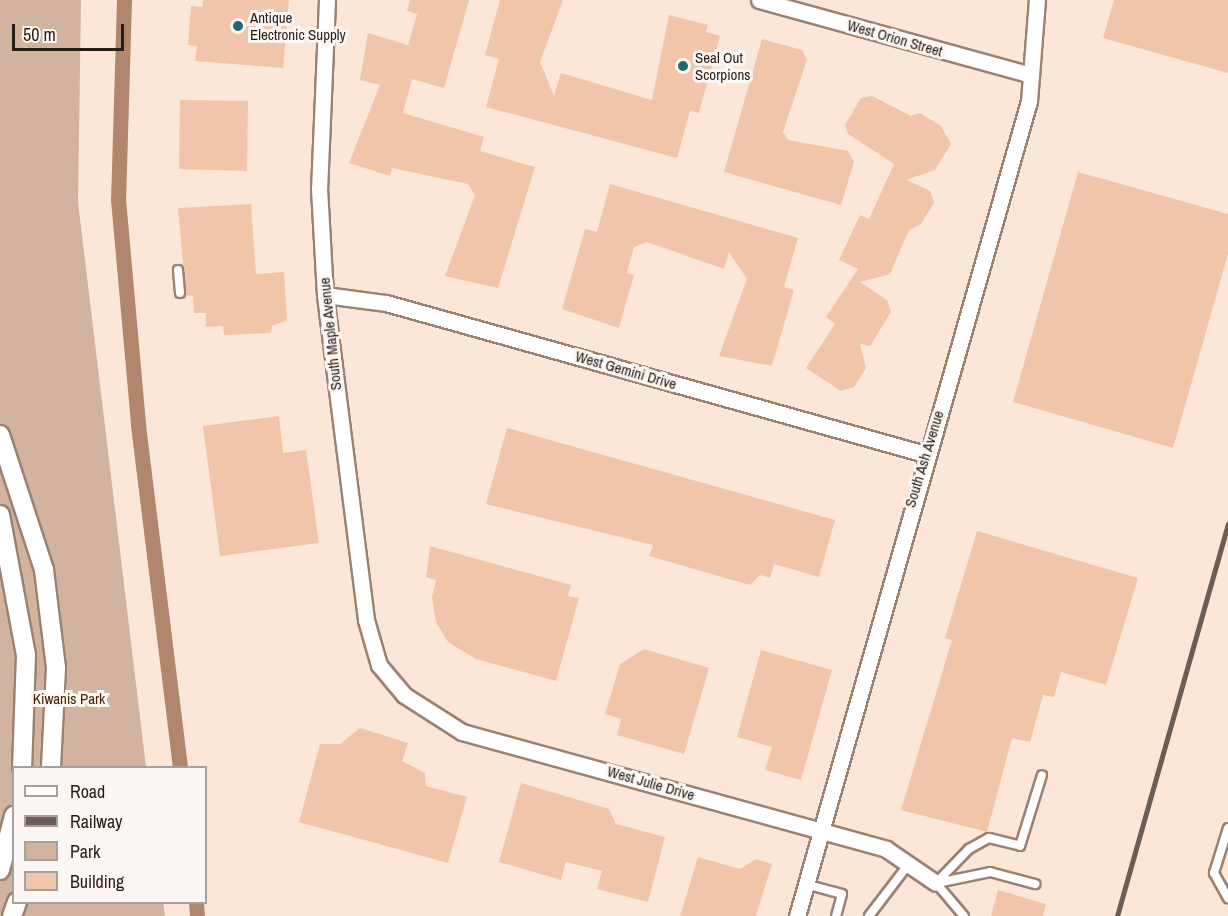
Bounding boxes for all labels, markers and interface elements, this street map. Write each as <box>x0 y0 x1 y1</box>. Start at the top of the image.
place label: Antique Electronic Supply <box>250 8 346 43</box>
scale bar <box>15 12 128 50</box>
street label: West Orion Street <box>845 16 945 60</box>
marker: Antique Electronic Supply <box>231 19 245 33</box>
text: 50 m <box>23 22 56 47</box>
place label: Seal Out Scorpions <box>695 48 750 83</box>
marker: Seal Out Scorpions <box>676 59 690 73</box>
street label: South Maple Avenue <box>315 276 345 392</box>
street label: West Gemini Drive <box>573 347 679 393</box>
street label: South Ash Avenue <box>901 408 947 510</box>
park label: Kiwanis Park <box>33 690 105 708</box>
street label: West Julie Drive <box>605 762 697 804</box>
legend <box>12 766 207 904</box>
text: Road <box>70 779 105 804</box>
text: Railway <box>70 809 123 834</box>
text: Park <box>70 839 100 864</box>
text: Building <box>70 869 124 894</box>

